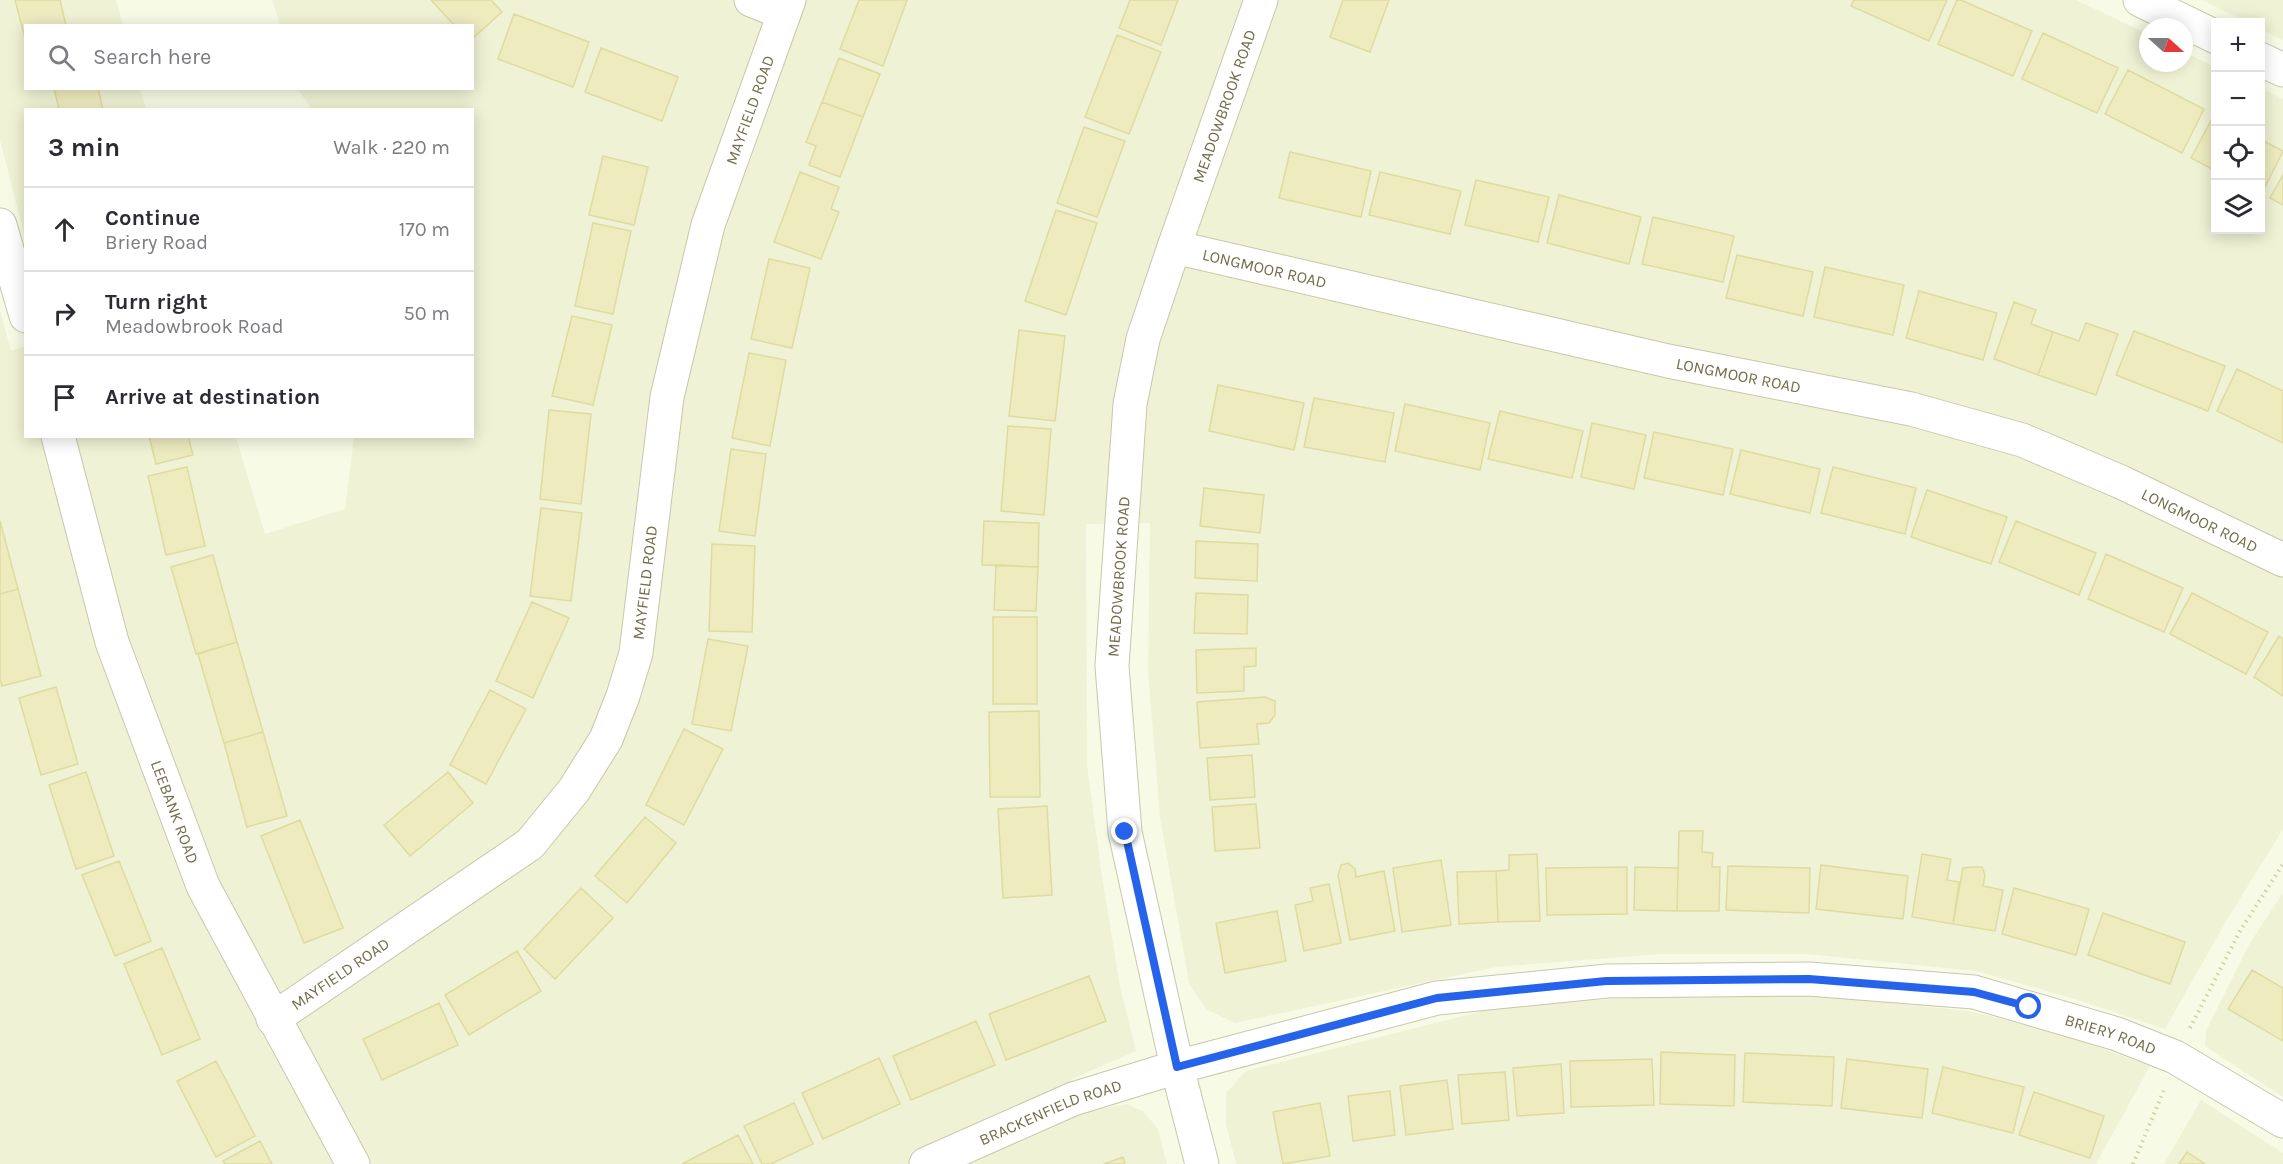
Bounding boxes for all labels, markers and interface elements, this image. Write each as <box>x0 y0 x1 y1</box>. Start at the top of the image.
north arrow <box>2139 18 2193 72</box>
map controls <box>2211 18 2265 234</box>
button: + <box>2211 18 2265 72</box>
search box <box>24 24 474 90</box>
street label: MEADOWBROOK ROAD <box>1189 27 1260 185</box>
icon: search <box>45 41 78 74</box>
text: Search here <box>93 44 211 70</box>
street label: MAYFIELD ROAD <box>722 53 778 167</box>
button: − <box>2211 72 2265 126</box>
button: locate <box>2211 126 2265 180</box>
text: 3 min <box>48 132 120 163</box>
text: Walk · 220 m <box>333 136 450 159</box>
button: layers <box>2211 180 2265 234</box>
text: Continue <box>105 205 200 231</box>
icon: ahead <box>48 213 81 246</box>
text: 170 m <box>399 218 450 241</box>
text: Briery Road <box>105 231 208 254</box>
street label: LONGMOOR ROAD <box>1201 245 1328 292</box>
text: Turn right <box>105 289 208 315</box>
icon: right <box>48 297 81 330</box>
text: 50 m <box>403 302 450 325</box>
text: Meadowbrook Road <box>105 315 284 338</box>
street label: LONGMOOR ROAD <box>1675 354 1803 397</box>
icon: arrive <box>48 381 81 414</box>
text: Arrive at destination <box>105 384 320 410</box>
street label: LONGMOOR ROAD <box>2138 484 2261 556</box>
street label: MEADOWBROOK ROAD <box>1104 496 1134 657</box>
street label: MAYFIELD ROAD <box>629 524 661 641</box>
street label: LEEBANK ROAD <box>147 757 203 866</box>
route end <box>1111 818 1137 844</box>
street label: MAYFIELD ROAD <box>287 934 393 1014</box>
route start <box>2015 993 2041 1019</box>
street label: BRIERY ROAD <box>2063 1010 2159 1059</box>
street label: BRACKENFIELD ROAD <box>976 1076 1124 1149</box>

